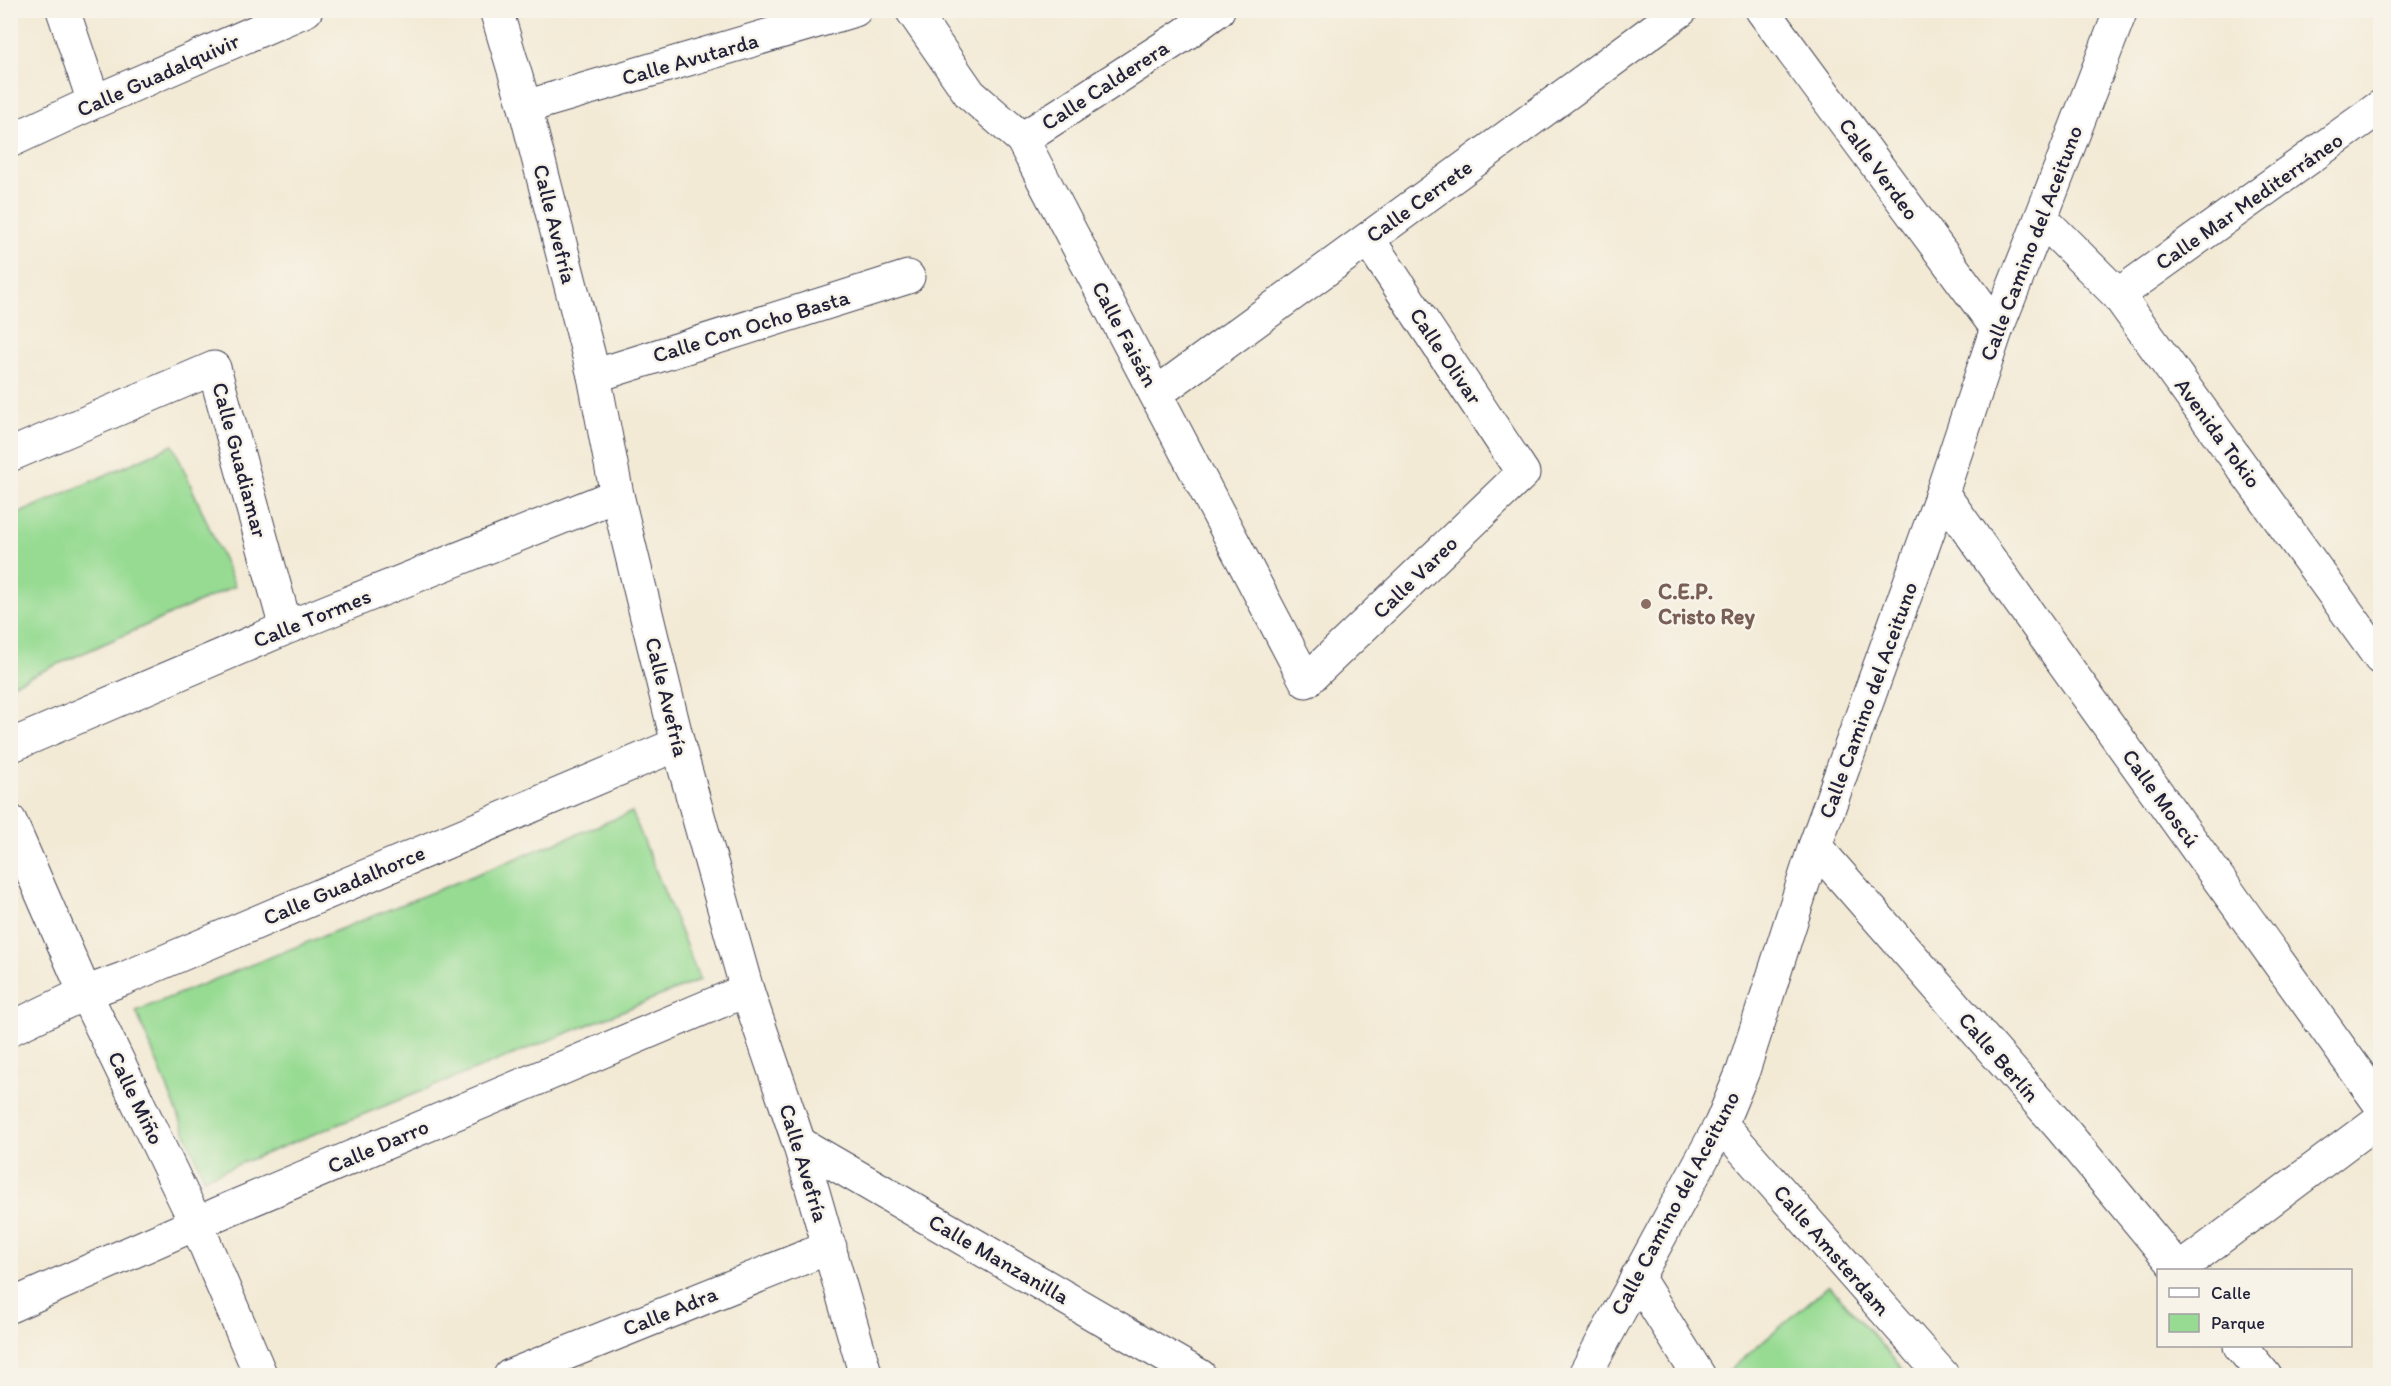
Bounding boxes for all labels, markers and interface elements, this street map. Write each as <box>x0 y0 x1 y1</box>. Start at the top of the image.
street label: Calle Guadalquivir <box>73 27 244 123</box>
street label: Calle Avutarda <box>619 27 762 91</box>
street label: Calle Calderera <box>1036 33 1174 136</box>
street label: Calle Verdeo <box>1833 113 1925 225</box>
street label: Calle Camino del Aceituno <box>1974 121 2088 365</box>
street label: Calle Mar Mediterráneo <box>2150 126 2348 276</box>
street label: Calle Cerrete <box>1361 153 1477 249</box>
street label: Calle Avefría <box>527 162 583 287</box>
street label: Calle Faisán <box>1086 277 1164 392</box>
street label: Calle Con Ocho Basta <box>649 283 853 369</box>
street label: Calle Olivar <box>1404 302 1489 410</box>
street label: Avenida Tokio <box>2169 373 2267 493</box>
street label: Calle Guadiamar <box>206 379 274 541</box>
street label: Calle Vareo <box>1367 530 1463 624</box>
place label: C.E.P. Cristo Rey <box>1658 578 1755 630</box>
street label: Calle Camino del Aceituno <box>1813 578 1923 822</box>
street label: Calle Tormes <box>249 582 375 654</box>
marker: C.E.P. Cristo Rey <box>1639 597 1653 611</box>
street label: Calle Avefría <box>639 635 695 760</box>
street label: Calle Moscú <box>2116 744 2206 852</box>
street label: Calle Guadalhorce <box>259 839 429 931</box>
street label: Calle Berlín <box>1953 1007 2046 1108</box>
street label: Calle Miño <box>102 1047 170 1149</box>
street label: Calle Camino del Aceituno <box>1604 1086 1746 1320</box>
street label: Calle Avefría <box>773 1101 835 1226</box>
street label: Calle Darro <box>323 1113 433 1179</box>
street label: Calle Amsterdam <box>1768 1179 1896 1321</box>
street label: Calle Manzanilla <box>924 1208 1075 1310</box>
legend <box>2157 1269 2352 1347</box>
street label: Calle Adra <box>619 1280 722 1342</box>
text: Calle <box>2211 1282 2251 1304</box>
text: Parque <box>2211 1312 2265 1334</box>

